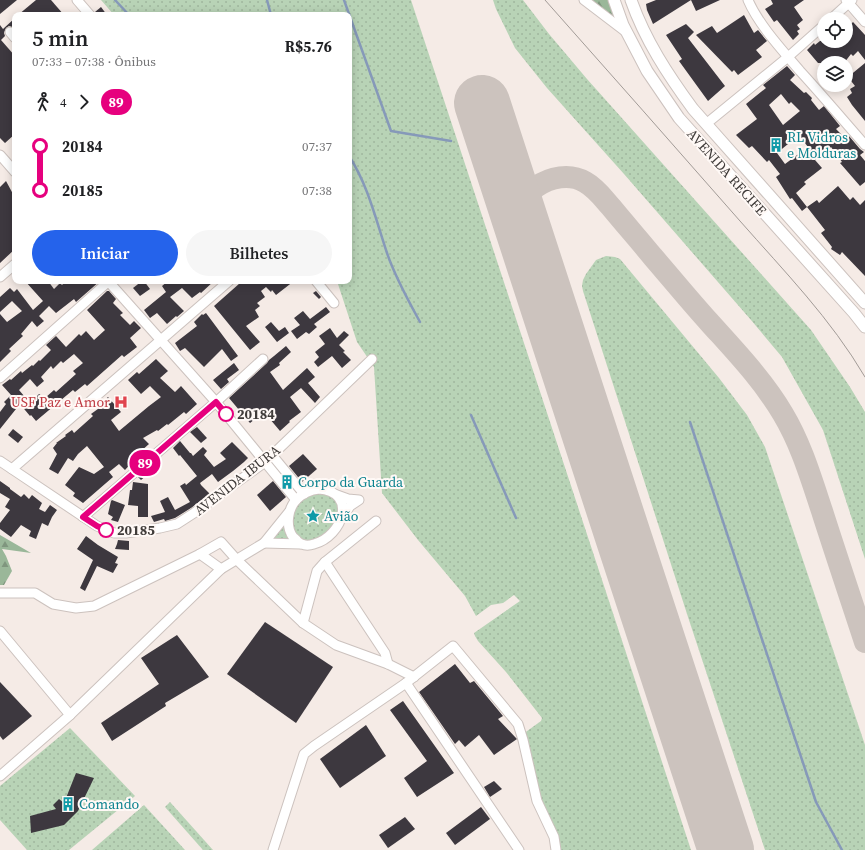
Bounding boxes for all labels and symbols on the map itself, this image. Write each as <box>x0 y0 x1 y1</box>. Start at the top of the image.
street label: AVENIDA RECIFE <box>683 124 771 220</box>
place label: RL Vidros e Molduras <box>787 127 856 163</box>
building icon: RL Vidros e Molduras <box>768 137 784 153</box>
place label: USF Paz e Amor <box>11 392 110 412</box>
hospital icon: USF Paz e Amor <box>113 394 129 410</box>
place label: 20184 <box>237 404 275 424</box>
marker: 20184 <box>218 406 234 422</box>
street label: AVENIDA IBURA <box>190 440 285 520</box>
line badge: 89 <box>127 450 163 476</box>
place label: Corpo da Guarda <box>298 472 404 492</box>
building icon: Corpo da Guarda <box>279 474 295 490</box>
place label: Avião <box>324 506 359 526</box>
place icon: Avião <box>305 508 321 524</box>
place label: 20185 <box>117 520 155 540</box>
marker: 20185 <box>98 522 114 538</box>
place label: Comando <box>79 794 140 814</box>
building icon: Comando <box>60 796 76 812</box>

